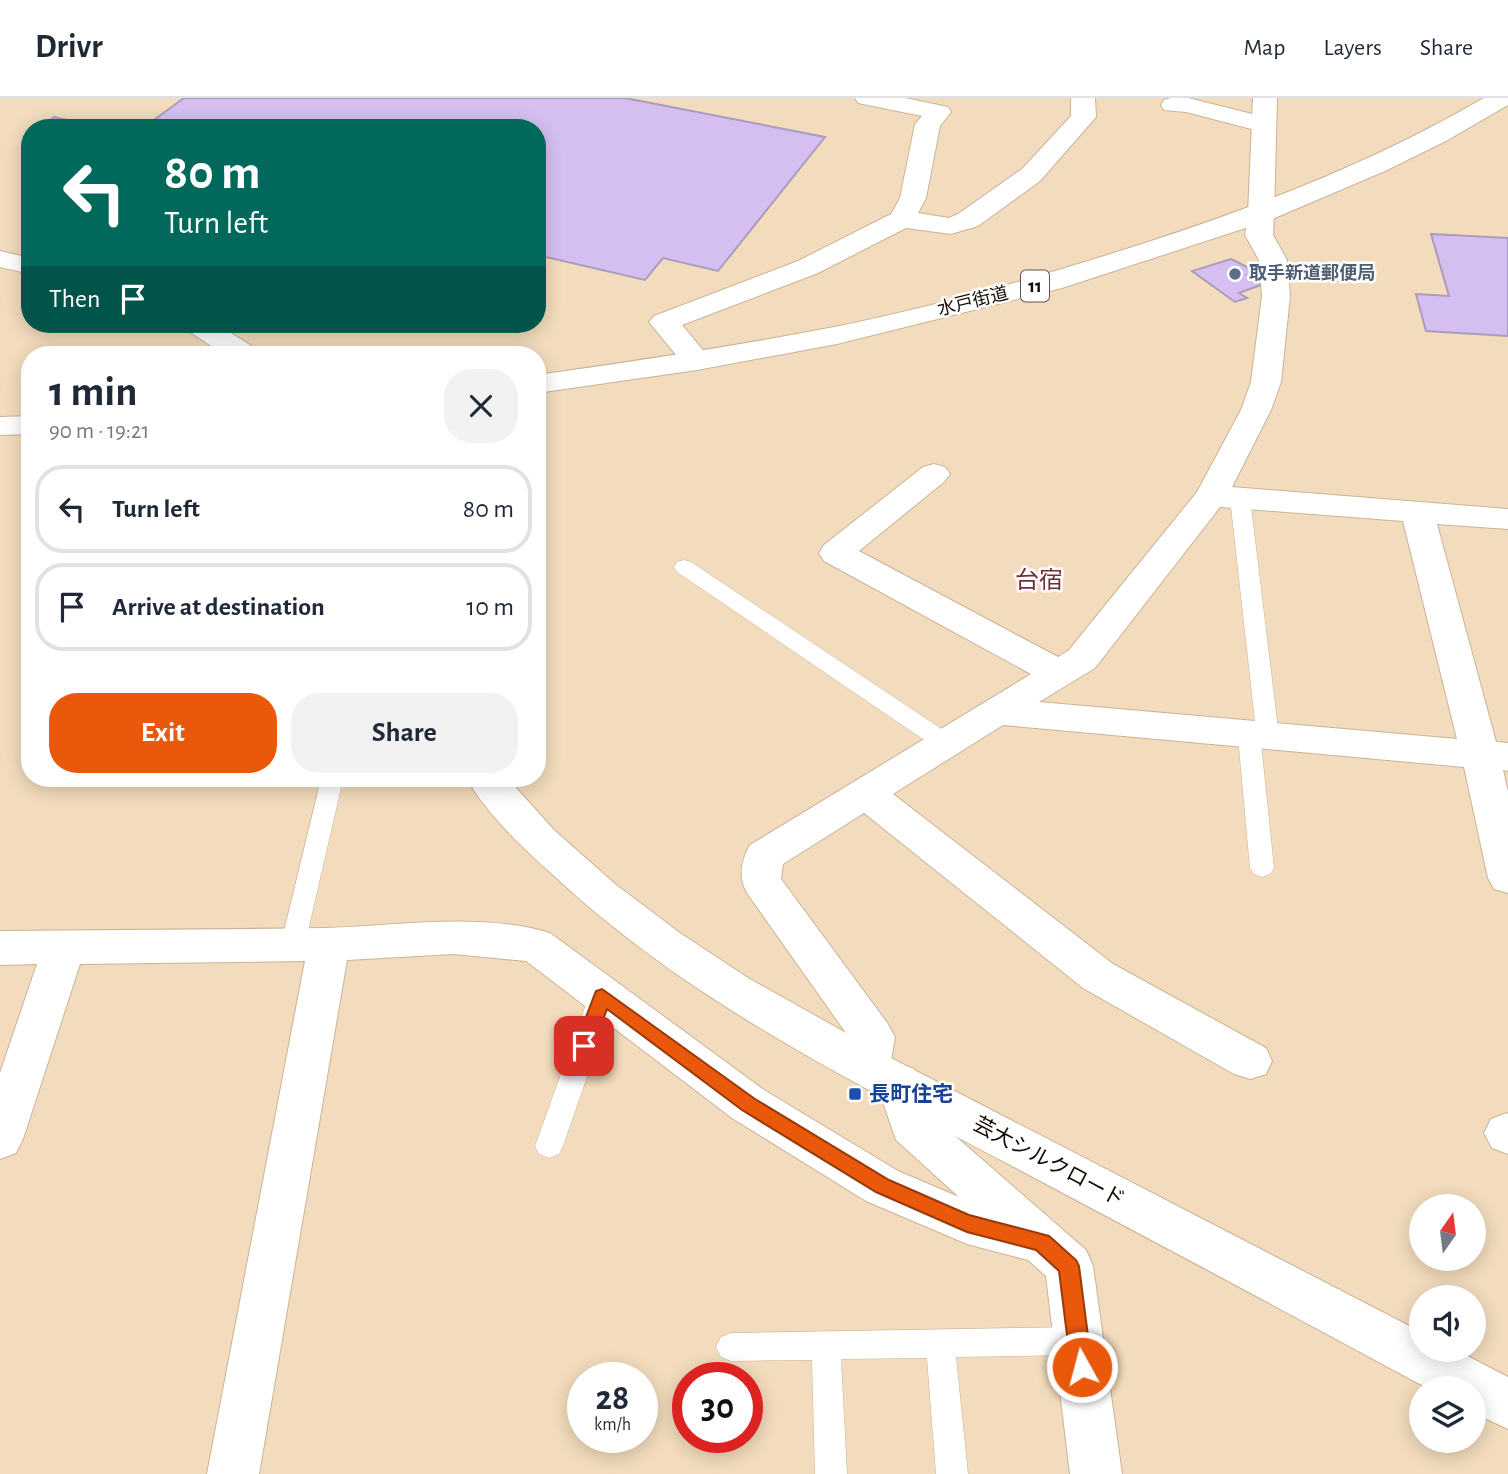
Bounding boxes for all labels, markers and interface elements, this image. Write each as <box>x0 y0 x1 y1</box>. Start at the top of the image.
text: Drivr <box>35 31 103 64</box>
text: Map <box>1243 36 1285 60</box>
text: Layers <box>1323 36 1382 60</box>
text: Share <box>1420 36 1473 60</box>
icon: left <box>49 147 140 238</box>
text: 80 m <box>164 149 261 198</box>
text: Turn left <box>164 207 268 239</box>
place label: 取手新道郵便局 <box>1249 263 1375 283</box>
marker: 取手新道郵便局 <box>1227 266 1243 282</box>
road number: 11 <box>1021 270 1049 302</box>
icon: arrive <box>114 280 152 318</box>
street label: 水戸街道 <box>935 283 1010 319</box>
text: Then <box>49 286 100 312</box>
button: close <box>444 369 518 443</box>
text: 1 min <box>49 371 138 413</box>
text: 90 m · 19:21 <box>49 420 149 443</box>
icon: left <box>53 490 91 528</box>
text: Turn left <box>112 496 200 522</box>
text: 80 m <box>463 496 514 522</box>
district label: 台宿 <box>1015 567 1063 593</box>
icon: arrive <box>53 588 91 626</box>
text: Arrive at destination <box>112 594 325 620</box>
text: 10 m <box>466 594 514 620</box>
button: Exit <box>49 693 277 773</box>
button: Share <box>291 693 518 773</box>
pin <box>554 1016 614 1076</box>
icon: arrive <box>565 1027 603 1065</box>
place label: 長町住宅 <box>869 1083 953 1105</box>
marker: 長町住宅 <box>847 1086 863 1102</box>
street label: 芸大シルクロード <box>970 1112 1129 1211</box>
north arrow <box>1409 1194 1486 1270</box>
map controls <box>1409 1194 1486 1453</box>
button: sound <box>1409 1285 1486 1362</box>
position arrow <box>1045 1330 1119 1404</box>
speed limit sign: 30 <box>672 1362 763 1453</box>
button: layers <box>1409 1376 1486 1453</box>
text: 28 <box>596 1381 629 1416</box>
text: km/h <box>594 1416 631 1434</box>

